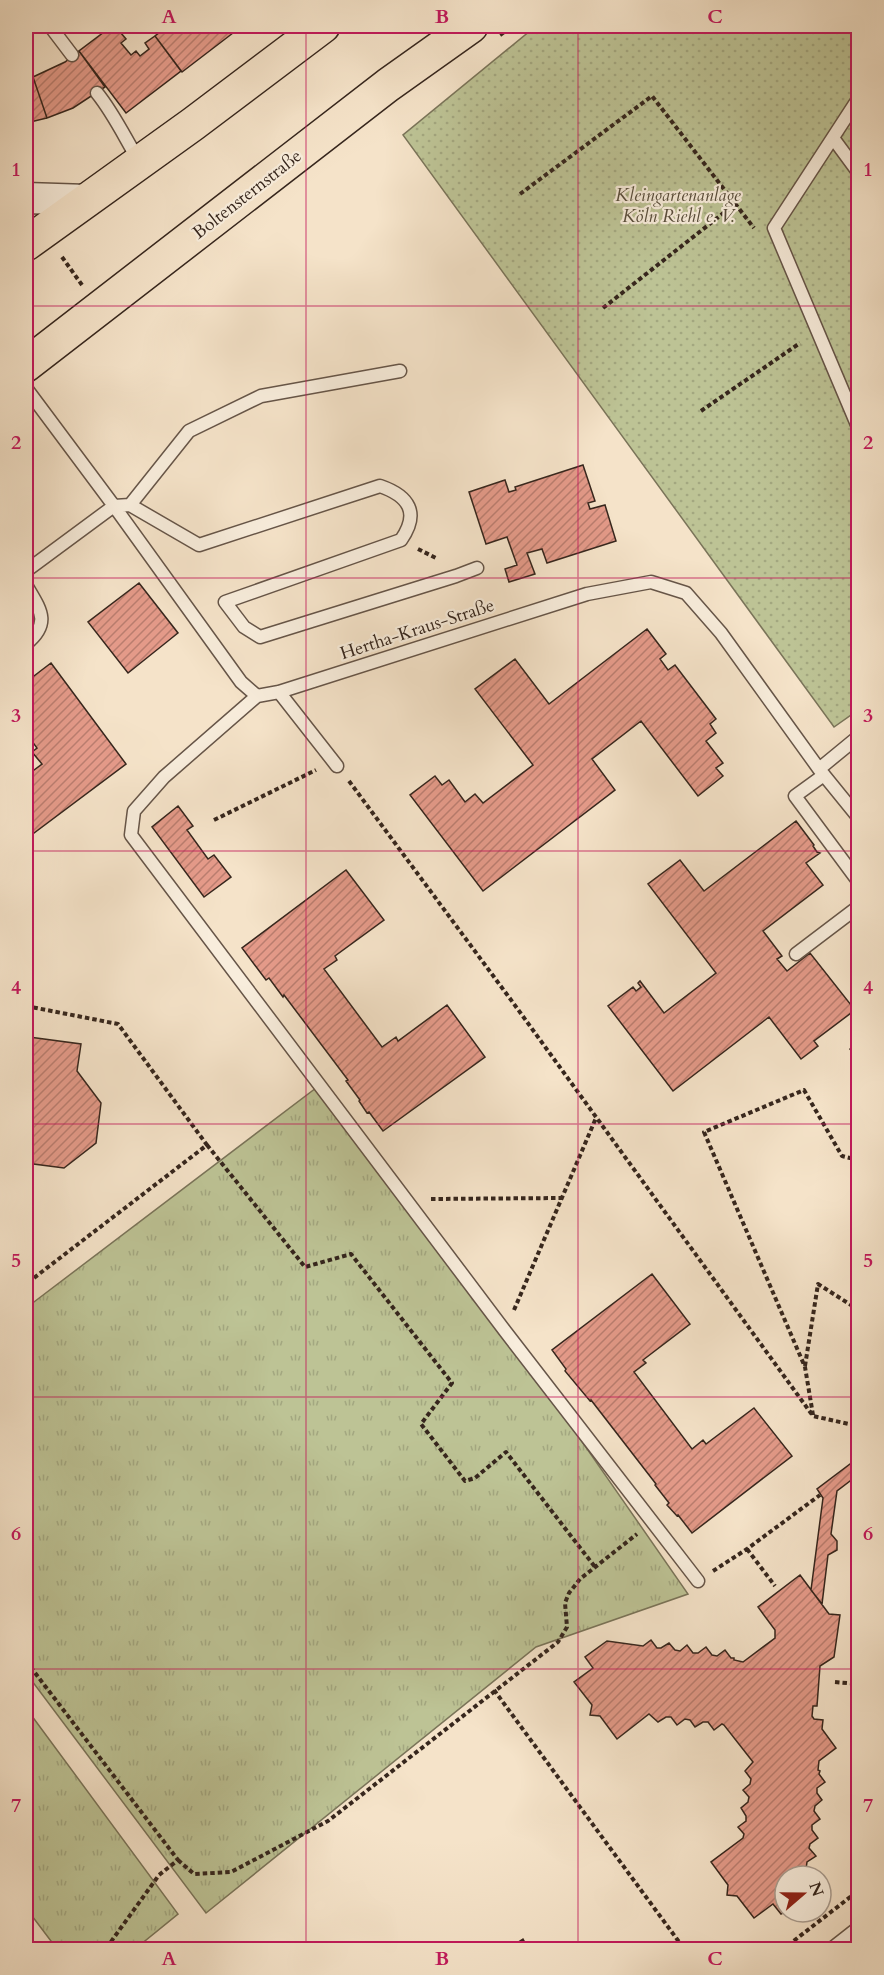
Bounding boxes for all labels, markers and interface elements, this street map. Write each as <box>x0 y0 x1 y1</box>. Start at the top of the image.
text: A <box>161 3 177 30</box>
text: B <box>435 3 449 30</box>
text: C <box>707 3 723 30</box>
street label: Boltensternstraße <box>187 144 307 245</box>
text: 1 <box>11 156 21 183</box>
text: 1 <box>863 156 873 183</box>
park label: Kleingartenanlage Köln Riehl e. V. <box>615 183 742 229</box>
text: 2 <box>11 429 21 456</box>
text: 2 <box>863 429 873 456</box>
street label: Hertha-Kraus-Straße <box>337 593 497 666</box>
text: 3 <box>11 702 21 729</box>
text: 3 <box>863 702 873 729</box>
text: 4 <box>11 974 21 1001</box>
text: 4 <box>863 974 873 1001</box>
text: 5 <box>11 1247 21 1274</box>
text: 5 <box>863 1247 873 1274</box>
text: 6 <box>11 1520 21 1547</box>
text: 6 <box>863 1520 873 1547</box>
text: 7 <box>11 1792 21 1819</box>
text: 7 <box>863 1792 873 1819</box>
north arrow <box>773 1864 833 1924</box>
text: N <box>803 1879 829 1900</box>
text: A <box>161 1945 177 1972</box>
text: B <box>435 1945 449 1972</box>
text: C <box>707 1945 723 1972</box>

